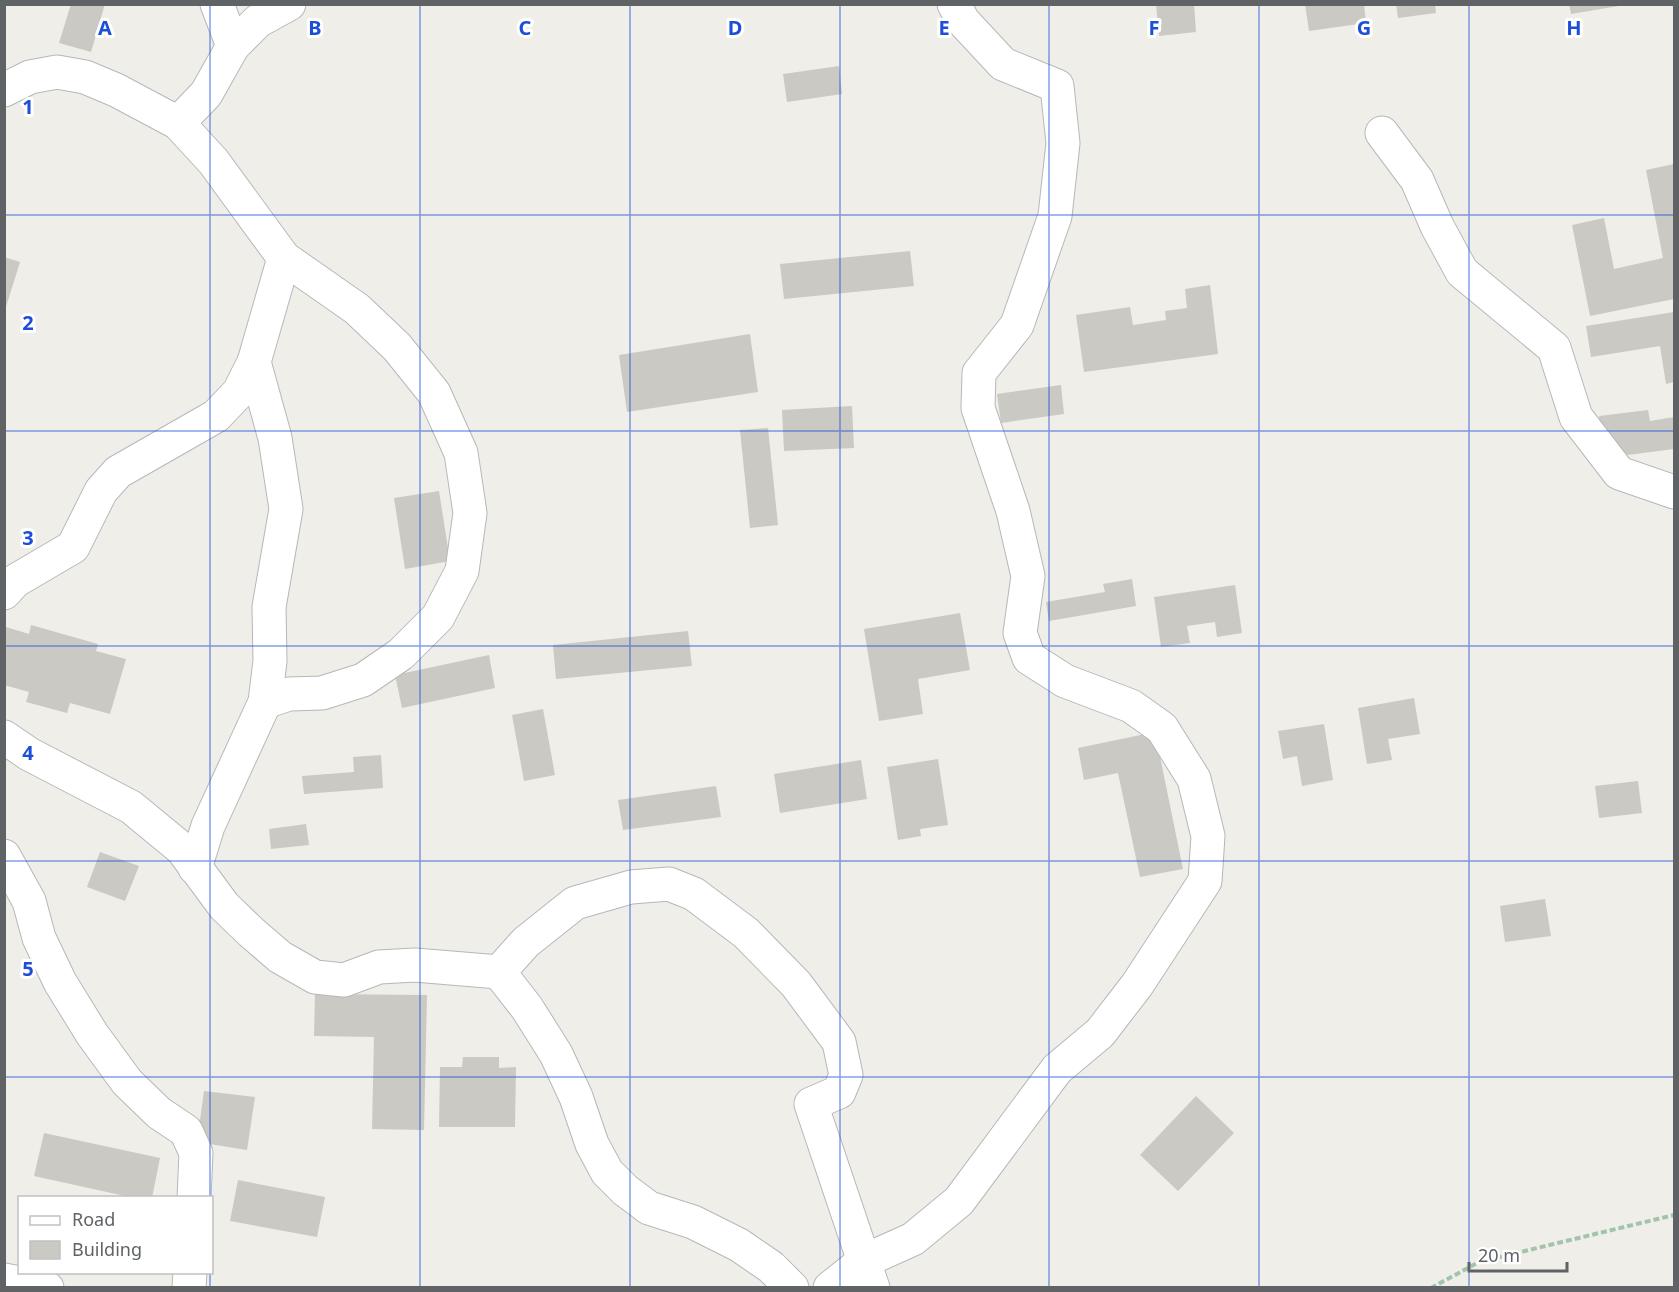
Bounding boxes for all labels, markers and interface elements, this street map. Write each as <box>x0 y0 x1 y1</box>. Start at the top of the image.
text: A <box>98 14 112 41</box>
text: B <box>308 14 322 41</box>
text: C <box>519 14 532 41</box>
text: D <box>728 14 742 41</box>
text: E <box>938 14 950 41</box>
text: F <box>1149 14 1159 41</box>
text: G <box>1357 14 1371 41</box>
text: H <box>1566 14 1582 41</box>
text: 1 <box>22 93 34 120</box>
text: 2 <box>22 309 34 336</box>
text: 3 <box>22 524 34 551</box>
text: 4 <box>22 739 34 766</box>
text: 5 <box>22 955 34 982</box>
legend <box>18 1196 213 1274</box>
text: Road <box>72 1207 115 1231</box>
scale bar <box>1469 1235 1566 1273</box>
text: Building <box>72 1237 142 1261</box>
text: 20 m <box>1478 1243 1520 1267</box>

